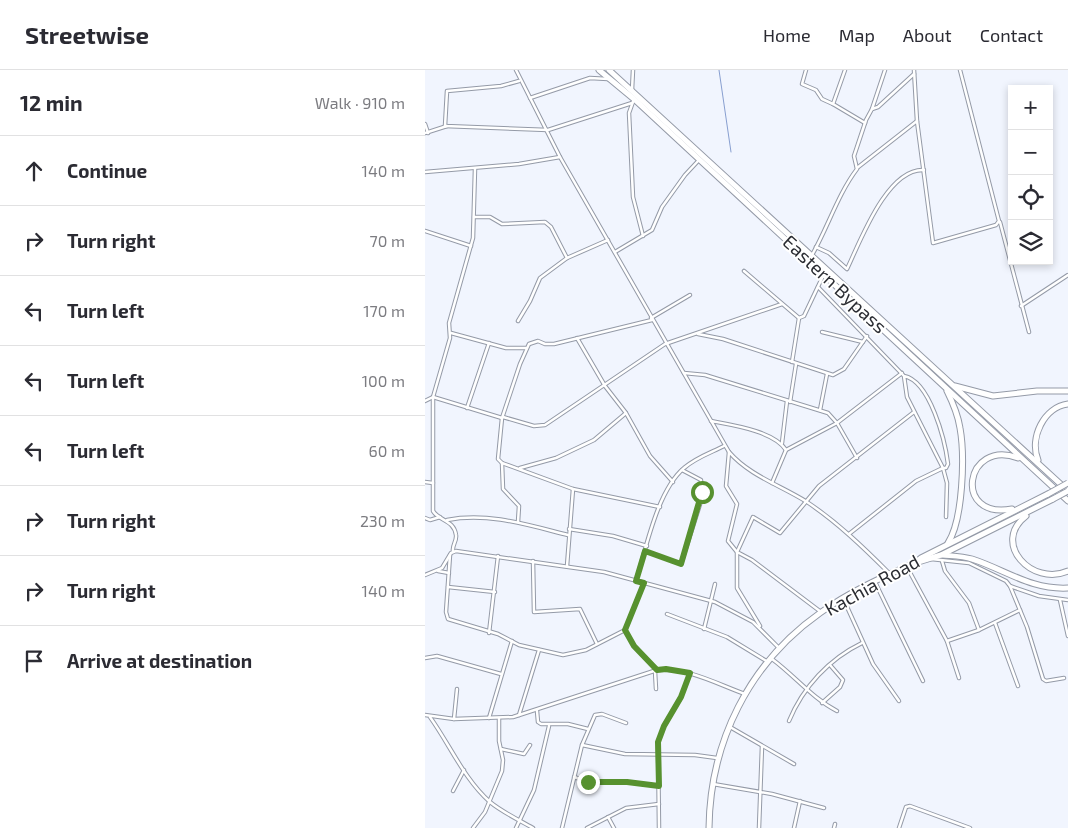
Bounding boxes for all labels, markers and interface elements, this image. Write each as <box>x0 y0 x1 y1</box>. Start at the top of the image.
text: Streetwise <box>25 20 149 49</box>
text: Home <box>763 24 811 46</box>
text: Map <box>839 24 875 46</box>
text: About <box>903 24 952 46</box>
text: Contact <box>980 24 1043 46</box>
map controls <box>1008 85 1053 265</box>
button: + <box>1008 85 1053 130</box>
text: 12 min <box>20 90 83 115</box>
text: Walk · 910 m <box>315 93 405 112</box>
button: − <box>1008 130 1053 175</box>
icon: ahead <box>20 157 48 185</box>
text: Continue <box>67 159 147 182</box>
text: 140 m <box>362 161 405 180</box>
button: locate <box>1008 175 1053 220</box>
button: layers <box>1008 220 1053 265</box>
icon: right <box>20 227 48 255</box>
text: Turn right <box>67 229 155 252</box>
street label: Eastern Bypass <box>779 230 892 338</box>
text: 70 m <box>370 231 405 250</box>
icon: left <box>20 297 48 325</box>
text: Turn left <box>67 299 144 322</box>
text: 170 m <box>363 301 405 320</box>
icon: left <box>20 367 48 395</box>
text: Turn left <box>67 369 144 392</box>
text: 100 m <box>362 371 405 390</box>
icon: left <box>20 437 48 465</box>
text: Turn left <box>67 439 144 462</box>
text: 60 m <box>369 441 405 460</box>
route start <box>691 481 714 504</box>
icon: right <box>20 507 48 535</box>
text: Turn right <box>67 509 155 532</box>
text: 230 m <box>360 511 405 530</box>
street label: Kachia Road <box>820 549 923 620</box>
icon: right <box>20 577 48 605</box>
text: Turn right <box>67 579 155 602</box>
text: 140 m <box>362 581 405 600</box>
icon: arrive <box>20 647 48 675</box>
text: Arrive at destination <box>67 649 252 672</box>
route end <box>577 771 600 794</box>

